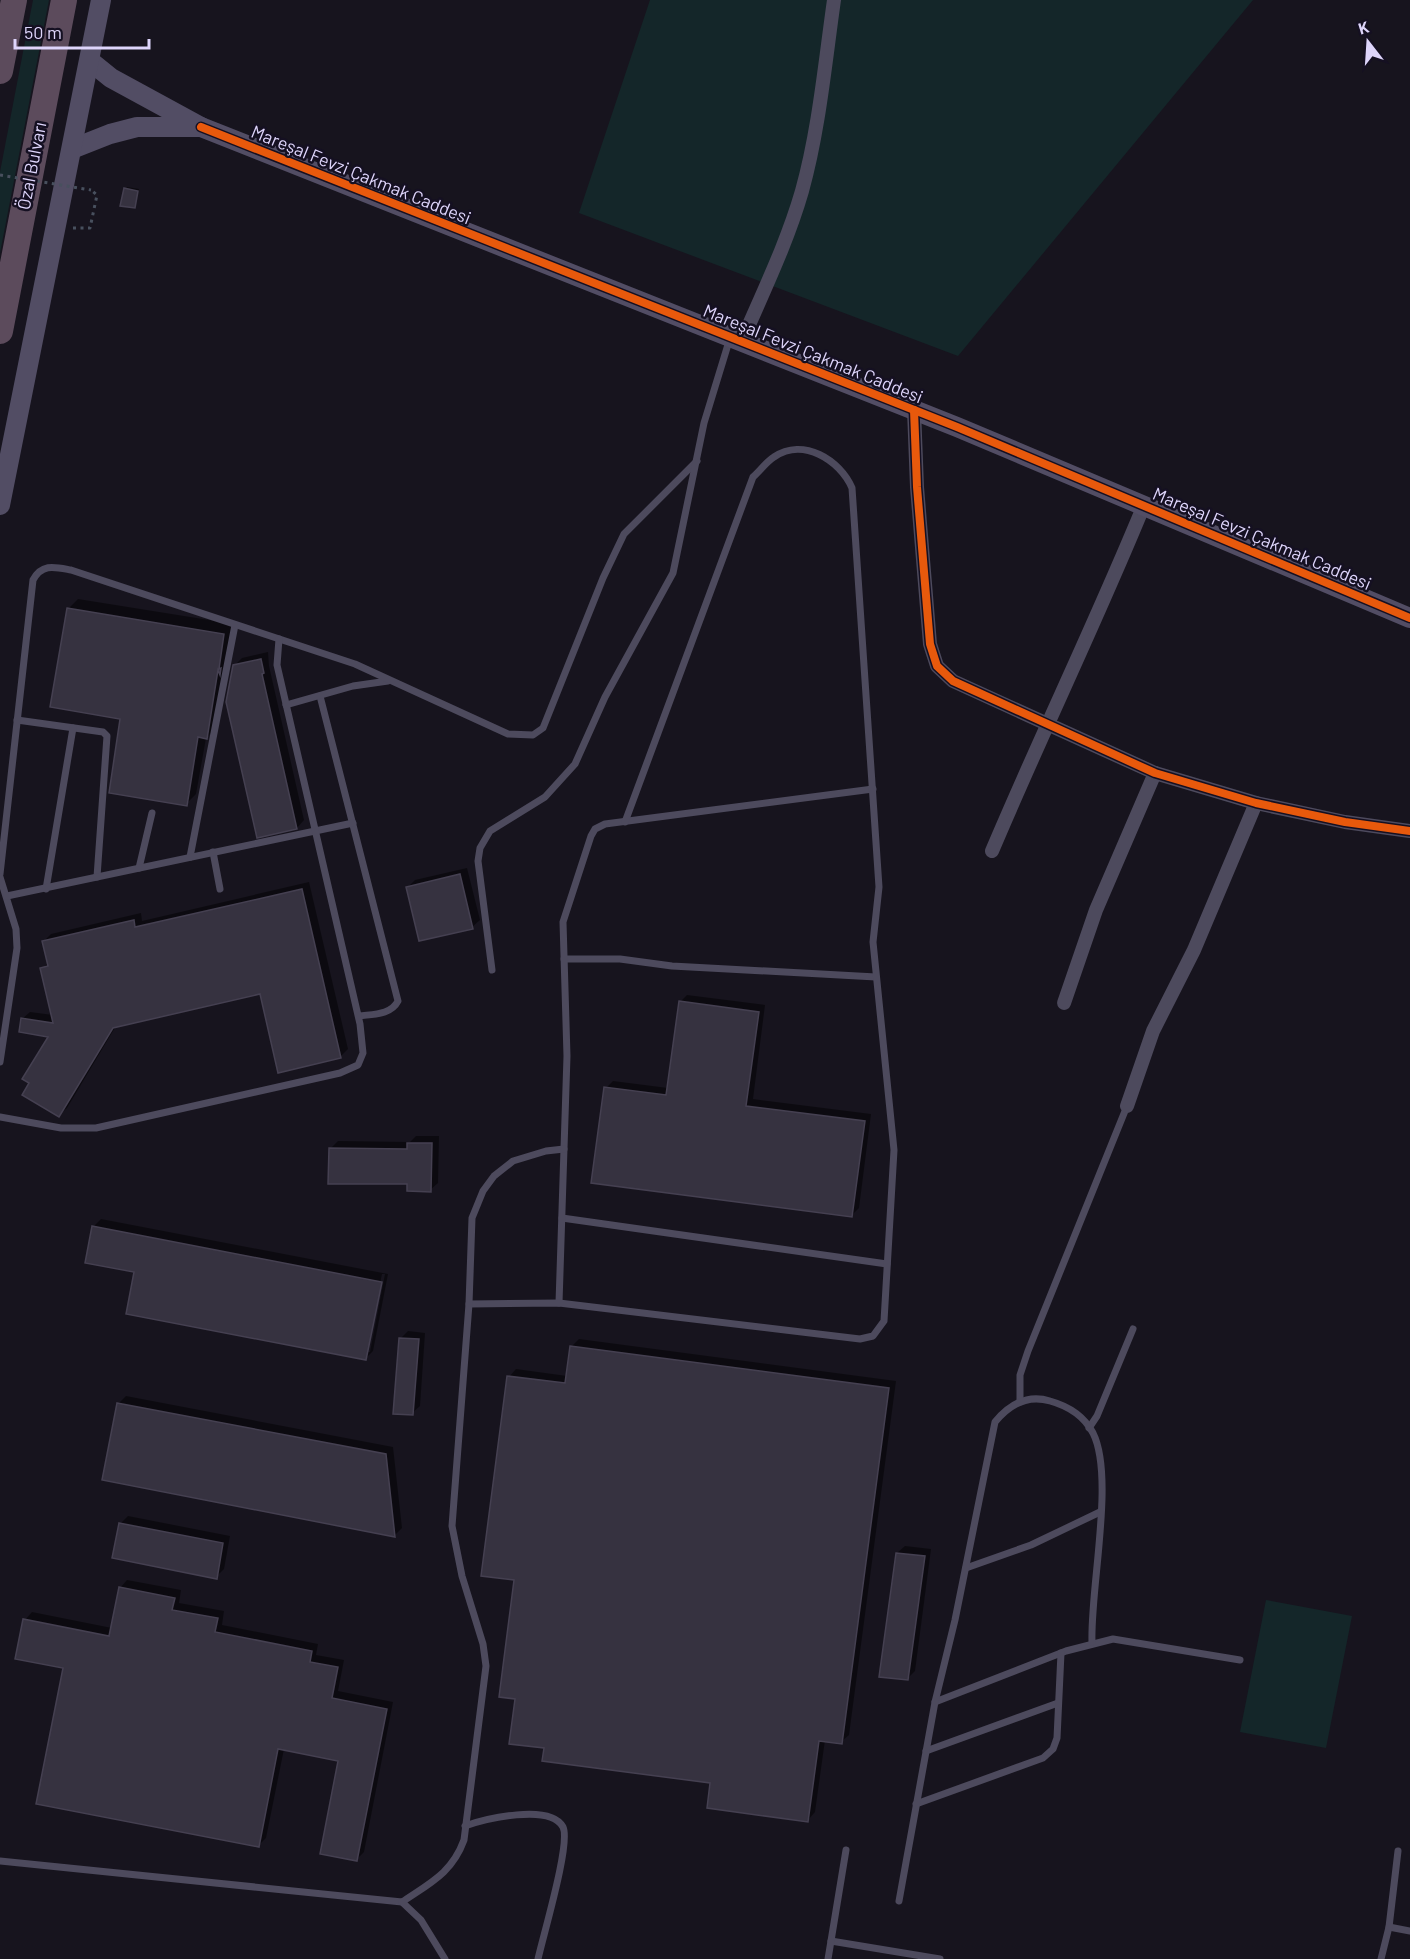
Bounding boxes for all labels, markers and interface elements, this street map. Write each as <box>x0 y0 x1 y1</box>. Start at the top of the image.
scale bar <box>15 12 148 50</box>
north arrow <box>1338 12 1398 72</box>
text: K <box>1356 17 1371 38</box>
text: 50 m <box>24 21 62 43</box>
street label: Özal Bulvarı <box>12 120 50 212</box>
street label: Mareşal Fevzi Çakmak Caddesi <box>248 120 475 228</box>
street label: Mareşal Fevzi Çakmak Caddesi <box>700 299 927 407</box>
street label: Mareşal Fevzi Çakmak Caddesi <box>1150 482 1375 594</box>

